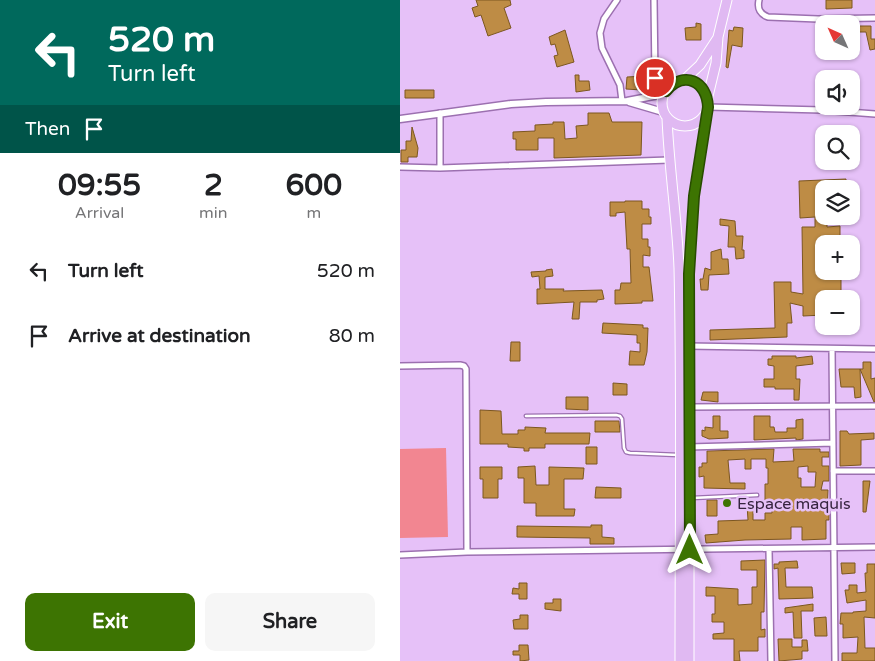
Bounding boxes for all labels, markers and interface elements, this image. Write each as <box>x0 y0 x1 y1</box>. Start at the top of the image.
north arrow <box>815 15 860 60</box>
map controls <box>815 15 860 335</box>
text: 520 m <box>108 19 215 61</box>
icon: left <box>25 20 90 85</box>
pin <box>634 57 676 99</box>
text: Turn left <box>108 61 196 87</box>
icon: arrive <box>641 64 669 92</box>
button: sound <box>815 70 860 115</box>
icon: arrive <box>80 115 108 143</box>
text: Then <box>25 118 70 140</box>
button: search <box>815 125 860 170</box>
text: 09:55 <box>58 167 141 204</box>
text: 2 <box>204 167 223 204</box>
text: 600 <box>286 167 342 204</box>
button: layers <box>815 180 860 225</box>
text: Arrival <box>75 203 124 223</box>
text: min <box>199 203 228 223</box>
text: m <box>306 203 321 223</box>
button: + <box>815 235 860 280</box>
icon: left <box>25 257 53 285</box>
text: Turn left <box>68 260 144 282</box>
text: 520 m <box>317 260 375 282</box>
button: − <box>815 290 860 335</box>
icon: arrive <box>25 322 53 350</box>
text: Arrive at destination <box>68 325 251 347</box>
text: 80 m <box>329 325 375 347</box>
place label: Espace maquis <box>737 494 851 514</box>
marker: Espace maquis <box>721 497 733 509</box>
position arrow <box>663 523 715 575</box>
button: Exit <box>25 593 195 651</box>
button: Share <box>205 593 375 651</box>

